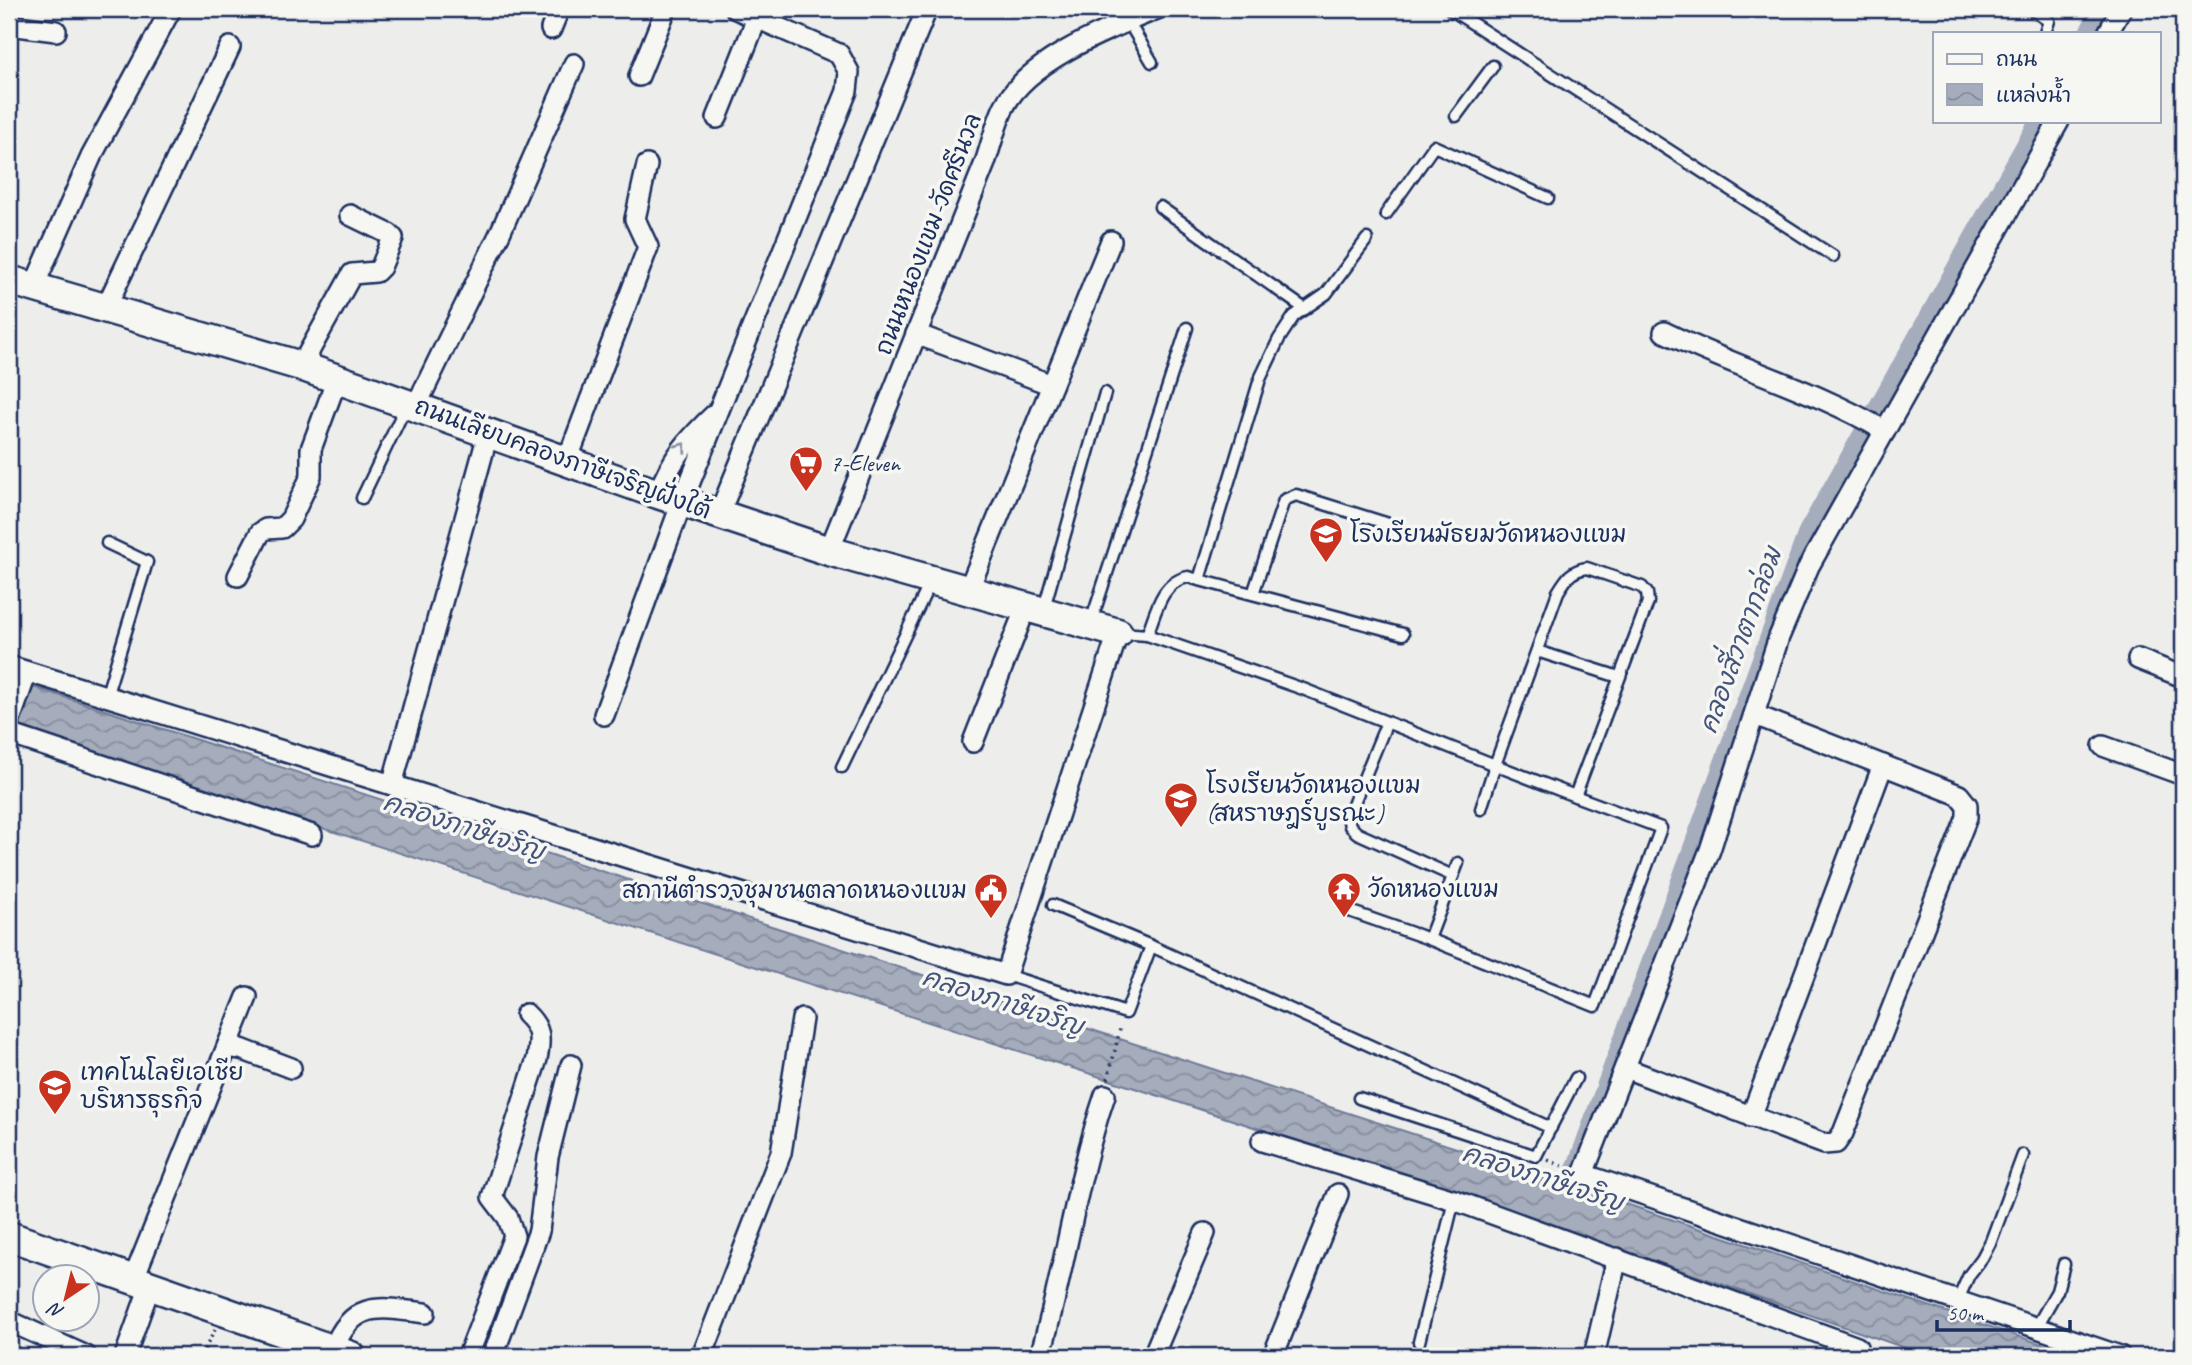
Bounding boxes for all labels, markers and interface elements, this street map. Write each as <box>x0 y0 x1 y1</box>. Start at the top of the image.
legend <box>1933 32 2160 122</box>
text: ถนน <box>1996 46 2037 72</box>
text: แหล่งน้ำ <box>1996 76 2071 108</box>
street label: ถนนหนองแขม-วัดศรีนวล <box>868 109 988 359</box>
street label: ถนนเลียบคลองภาษีเจริญฝั่งใต้ <box>411 385 717 526</box>
one-way arrow <box>674 443 687 455</box>
supermarket icon: 7-Eleven <box>787 444 825 493</box>
place label: 7-Eleven <box>830 448 901 478</box>
school or university icon: โรงเรียนมัธยมวัดหนองแขม <box>1307 515 1345 564</box>
place label: โรงเรียนมัธยมวัดหนองแขม <box>1350 518 1627 549</box>
water label: คลองสี่วาตากล่อม <box>1684 537 1790 738</box>
place label: โรงเรียนวัดหนองแขม (สหราษฎร์บูรณะ) <box>1206 769 1421 831</box>
school or university icon: โรงเรียนวัดหนองแขม (สหราษฎร์บูรณะ) <box>1162 780 1200 829</box>
water label: คลองภาษีเจริญ <box>379 785 551 869</box>
temple icon: วัดหนองแขม <box>1325 870 1363 919</box>
public building icon: สถานีตำรวจชุมชนตลาดหนองแขม <box>972 871 1010 920</box>
place label: สถานีตำรวจชุมชนตลาดหนองแขม <box>622 874 967 908</box>
place label: วัดหนองแขม <box>1368 874 1499 904</box>
water label: คลองภาษีเจริญ <box>918 960 1090 1044</box>
place label: เทคโนโลยีเอเชีย บริหารธุรกิจ <box>80 1056 244 1118</box>
school or university icon: เทคโนโลยีเอเชีย บริหารธุรกิจ <box>36 1067 74 1116</box>
water label: คลองภาษีเจริญ <box>1458 1136 1630 1220</box>
north arrow <box>32 1264 102 1334</box>
scale bar <box>1937 1288 2070 1332</box>
text: N <box>42 1296 69 1324</box>
text: 50 m <box>1947 1300 1985 1326</box>

